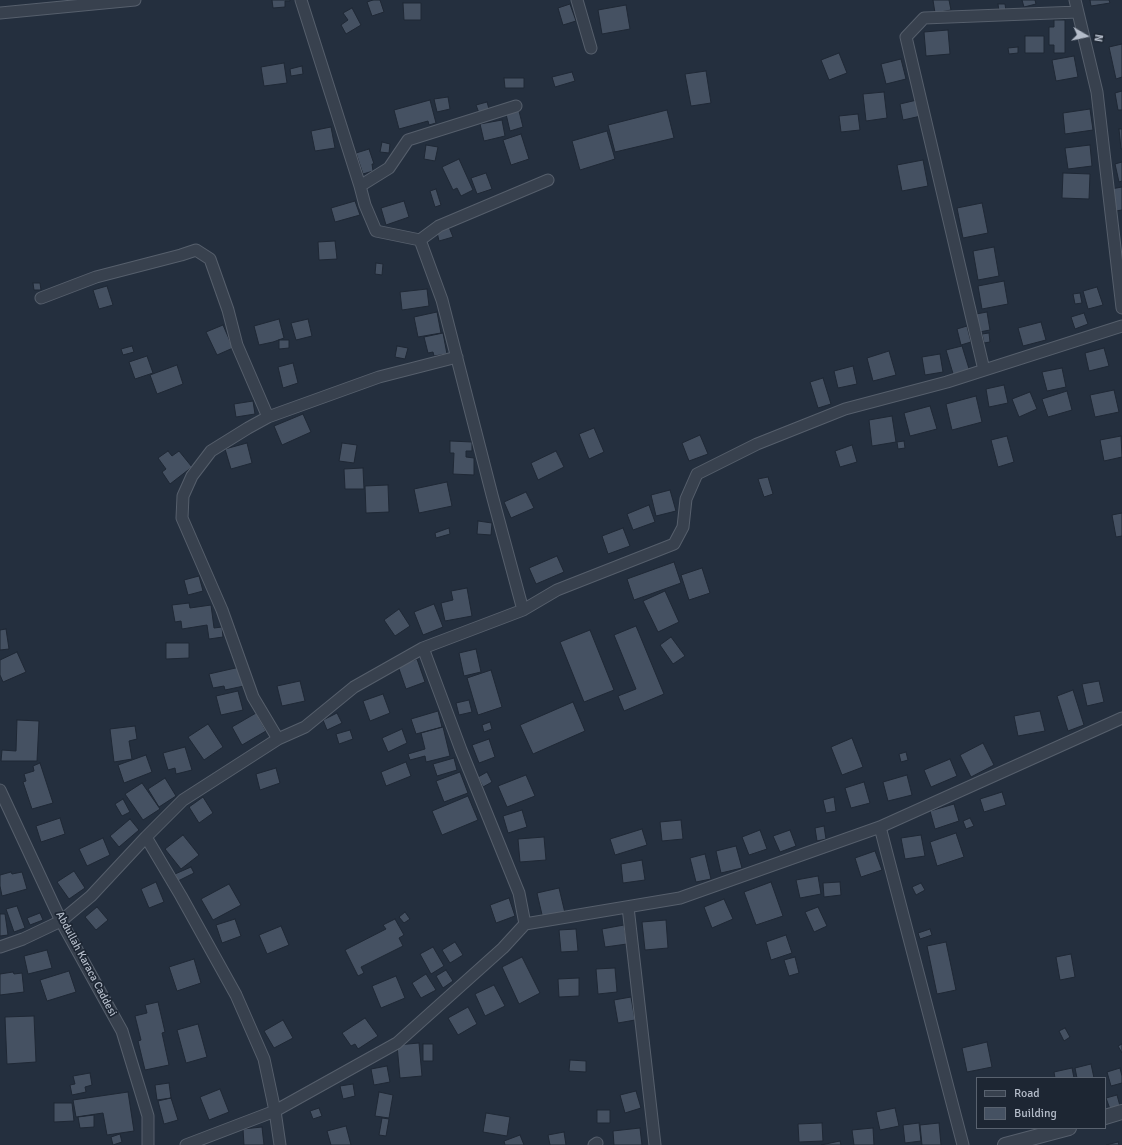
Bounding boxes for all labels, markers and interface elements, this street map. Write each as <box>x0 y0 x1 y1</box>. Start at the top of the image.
north arrow <box>1066 16 1106 56</box>
text: N <box>1091 33 1105 43</box>
street label: Abdullah Karaca Caddesi <box>53 909 119 1019</box>
legend <box>976 1077 1106 1129</box>
text: Road <box>1014 1086 1040 1101</box>
text: Building <box>1014 1106 1057 1121</box>

